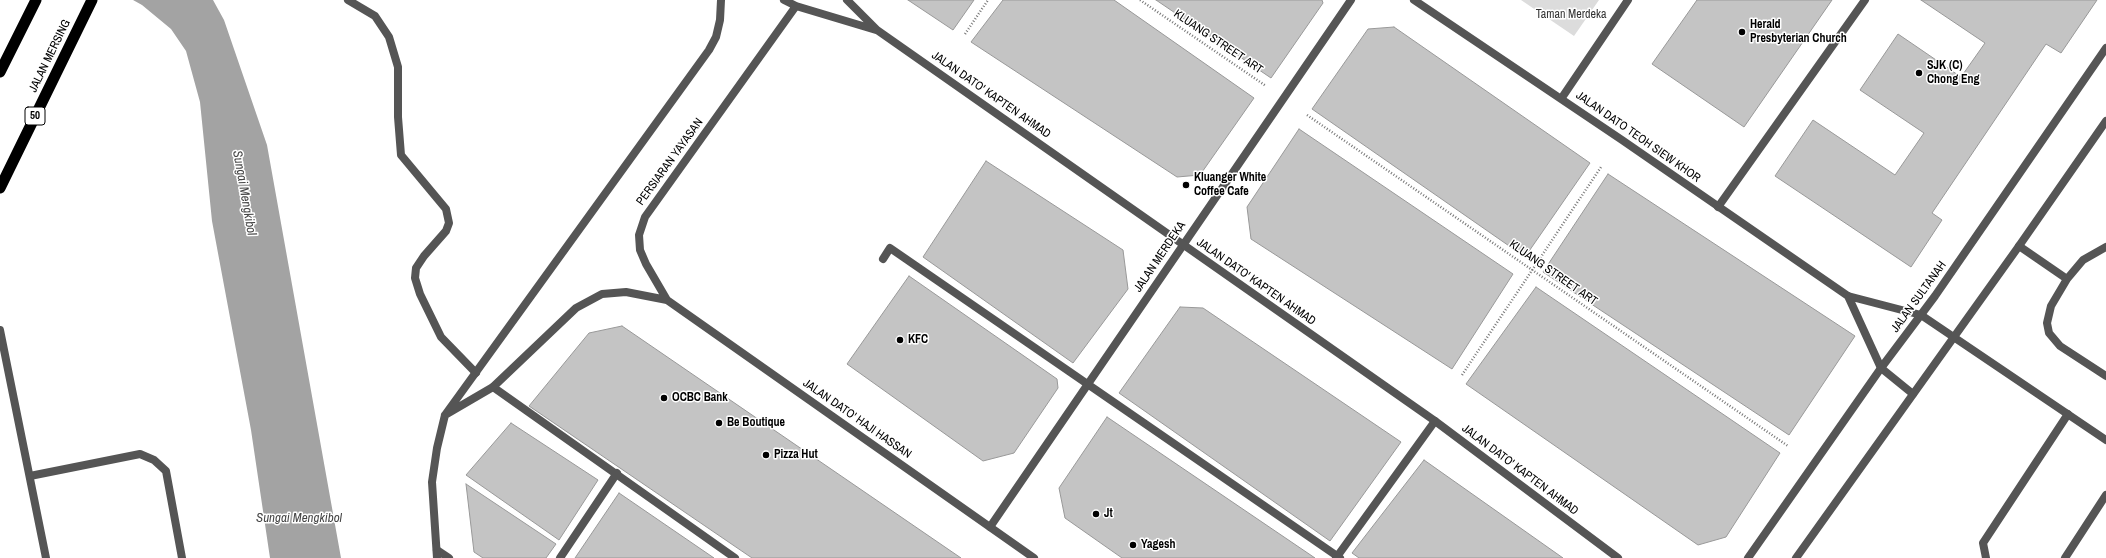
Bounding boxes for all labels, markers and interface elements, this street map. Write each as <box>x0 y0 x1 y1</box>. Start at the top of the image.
street label: KLUANG STREET ART <box>1171 7 1265 77</box>
park label: Taman Merdeka <box>1536 8 1606 22</box>
street label: JALAN MERSING <box>26 17 74 95</box>
place label: Herald Presbyterian Church <box>1750 18 1847 46</box>
marker: Herald Presbyterian Church <box>1737 27 1747 37</box>
street label: JALAN DATO' KAPTEN AHMAD <box>929 48 1053 142</box>
place label: SJK (C) Chong Eng <box>1927 59 1979 87</box>
marker: SJK (C) Chong Eng <box>1914 68 1924 78</box>
street label: JALAN DATO TEOH SIEW KHOR <box>1573 88 1703 186</box>
road number: 50 <box>25 107 45 125</box>
street label: PERSIARAN YAYASAN <box>634 116 706 208</box>
water label: Sungai Mengkibol <box>229 149 259 237</box>
place label: Kluanger White Coffee Cafe <box>1194 171 1266 199</box>
marker: Kluanger White Coffee Cafe <box>1181 180 1191 190</box>
street label: JALAN MERDEKA <box>1131 219 1189 295</box>
street label: JALAN DATO' KAPTEN AHMAD <box>1194 235 1318 329</box>
street label: KLUANG STREET ART <box>1506 237 1600 309</box>
street label: JALAN SULTANAH <box>1888 259 1950 335</box>
place label: KFC <box>908 333 928 347</box>
marker: KFC <box>895 335 905 345</box>
street label: JALAN DATO' HAJI HASSAN <box>800 376 914 462</box>
place label: OCBC Bank <box>672 391 728 405</box>
marker: OCBC Bank <box>659 393 669 403</box>
place label: Be Boutique <box>727 416 785 430</box>
marker: Be Boutique <box>714 418 724 428</box>
street label: JALAN DATO' KAPTEN AHMAD <box>1459 422 1581 518</box>
place label: Pizza Hut <box>774 448 818 462</box>
marker: Pizza Hut <box>761 450 771 460</box>
place label: Jt <box>1104 507 1113 521</box>
marker: Jt <box>1091 509 1101 519</box>
water label: Sungai Mengkibol <box>256 511 342 527</box>
place label: Yagesh <box>1141 538 1175 552</box>
marker: Yagesh <box>1128 540 1138 550</box>

